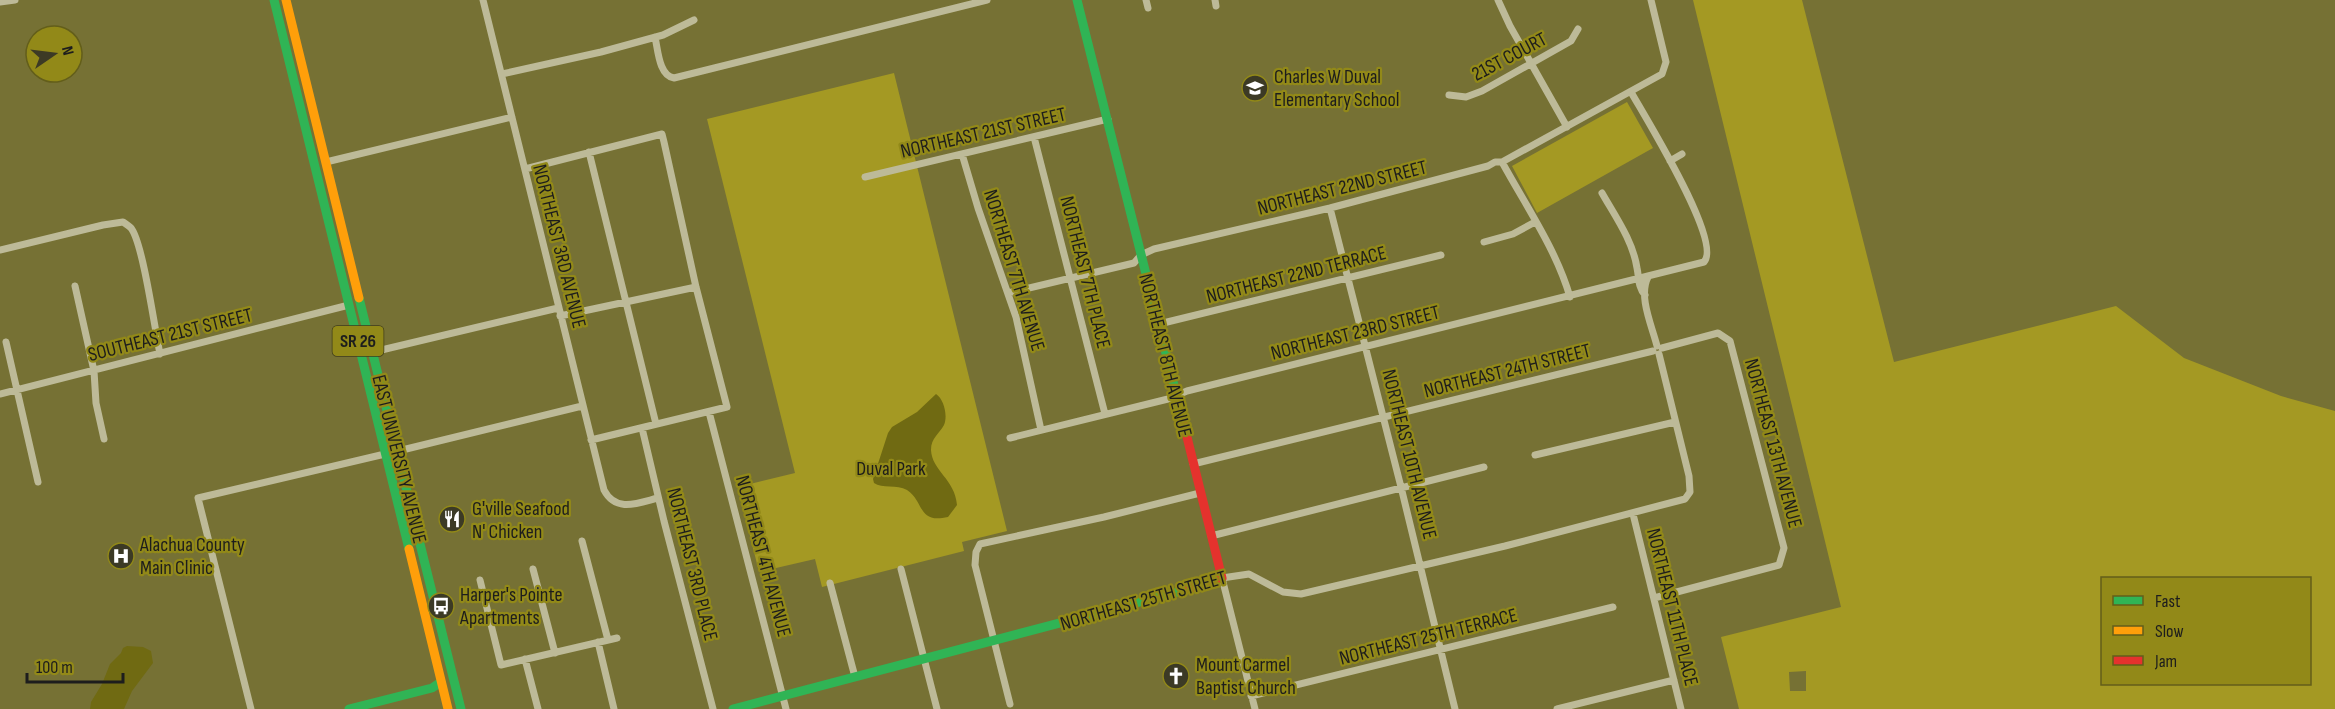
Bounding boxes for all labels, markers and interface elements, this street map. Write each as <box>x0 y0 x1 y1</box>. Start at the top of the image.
north arrow <box>24 24 84 84</box>
street label: 21ST COURT <box>1468 27 1551 87</box>
text: N <box>57 44 77 57</box>
place label: Charles W Duval Elementary School <box>1274 65 1400 112</box>
school or university icon: Charles W Duval Elementary School <box>1240 73 1270 103</box>
street label: NORTHEAST 21ST STREET <box>898 102 1068 164</box>
street label: NORTHEAST 22ND STREET <box>1255 155 1429 221</box>
street label: NORTHEAST 3RD AVENUE <box>527 162 591 331</box>
street label: NORTHEAST 7TH AVENUE <box>978 187 1050 354</box>
street label: NORTHEAST 7TH PLACE <box>1055 194 1116 351</box>
street label: NORTHEAST 22ND TERRACE <box>1204 241 1389 309</box>
street label: NORTHEAST 8TH AVENUE <box>1133 271 1197 439</box>
street label: NORTHEAST 23RD STREET <box>1268 300 1442 366</box>
street label: SOUTHEAST 21ST STREET <box>86 303 255 367</box>
road number: SR 26 <box>332 326 384 356</box>
street label: NORTHEAST 24TH STREET <box>1421 339 1593 403</box>
street label: NORTHEAST 13TH AVENUE <box>1739 356 1807 530</box>
street label: NORTHEAST 10TH AVENUE <box>1376 367 1442 542</box>
street label: EAST UNIVERSITY AVENUE <box>366 372 432 546</box>
park label: Duval Park <box>856 457 926 481</box>
street label: NORTHEAST 4TH AVENUE <box>730 473 796 640</box>
street label: NORTHEAST 3RD PLACE <box>661 485 723 643</box>
place label: G'ville Seafood N' Chicken <box>472 497 570 544</box>
restaurant icon: G'ville Seafood N' Chicken <box>437 504 467 534</box>
street label: NORTHEAST 11TH PLACE <box>1641 526 1703 688</box>
place label: Alachua County Main Clinic <box>139 533 245 580</box>
hospital icon: Alachua County Main Clinic <box>106 541 136 571</box>
street label: NORTHEAST 25TH STREET <box>1057 566 1229 636</box>
legend <box>2101 577 2311 685</box>
place label: Harper's Pointe Apartments <box>459 583 562 630</box>
bus stop icon: Harper's Pointe Apartments <box>426 591 456 621</box>
text: Fast <box>2155 591 2181 612</box>
street label: NORTHEAST 25TH TERRACE <box>1337 603 1520 671</box>
text: Slow <box>2155 621 2184 642</box>
scale bar <box>27 646 123 684</box>
text: Jam <box>2154 651 2177 672</box>
place label: Mount Carmel Baptist Church <box>1196 653 1296 700</box>
text: 100 m <box>36 657 73 678</box>
church icon: Mount Carmel Baptist Church <box>1161 661 1191 691</box>

